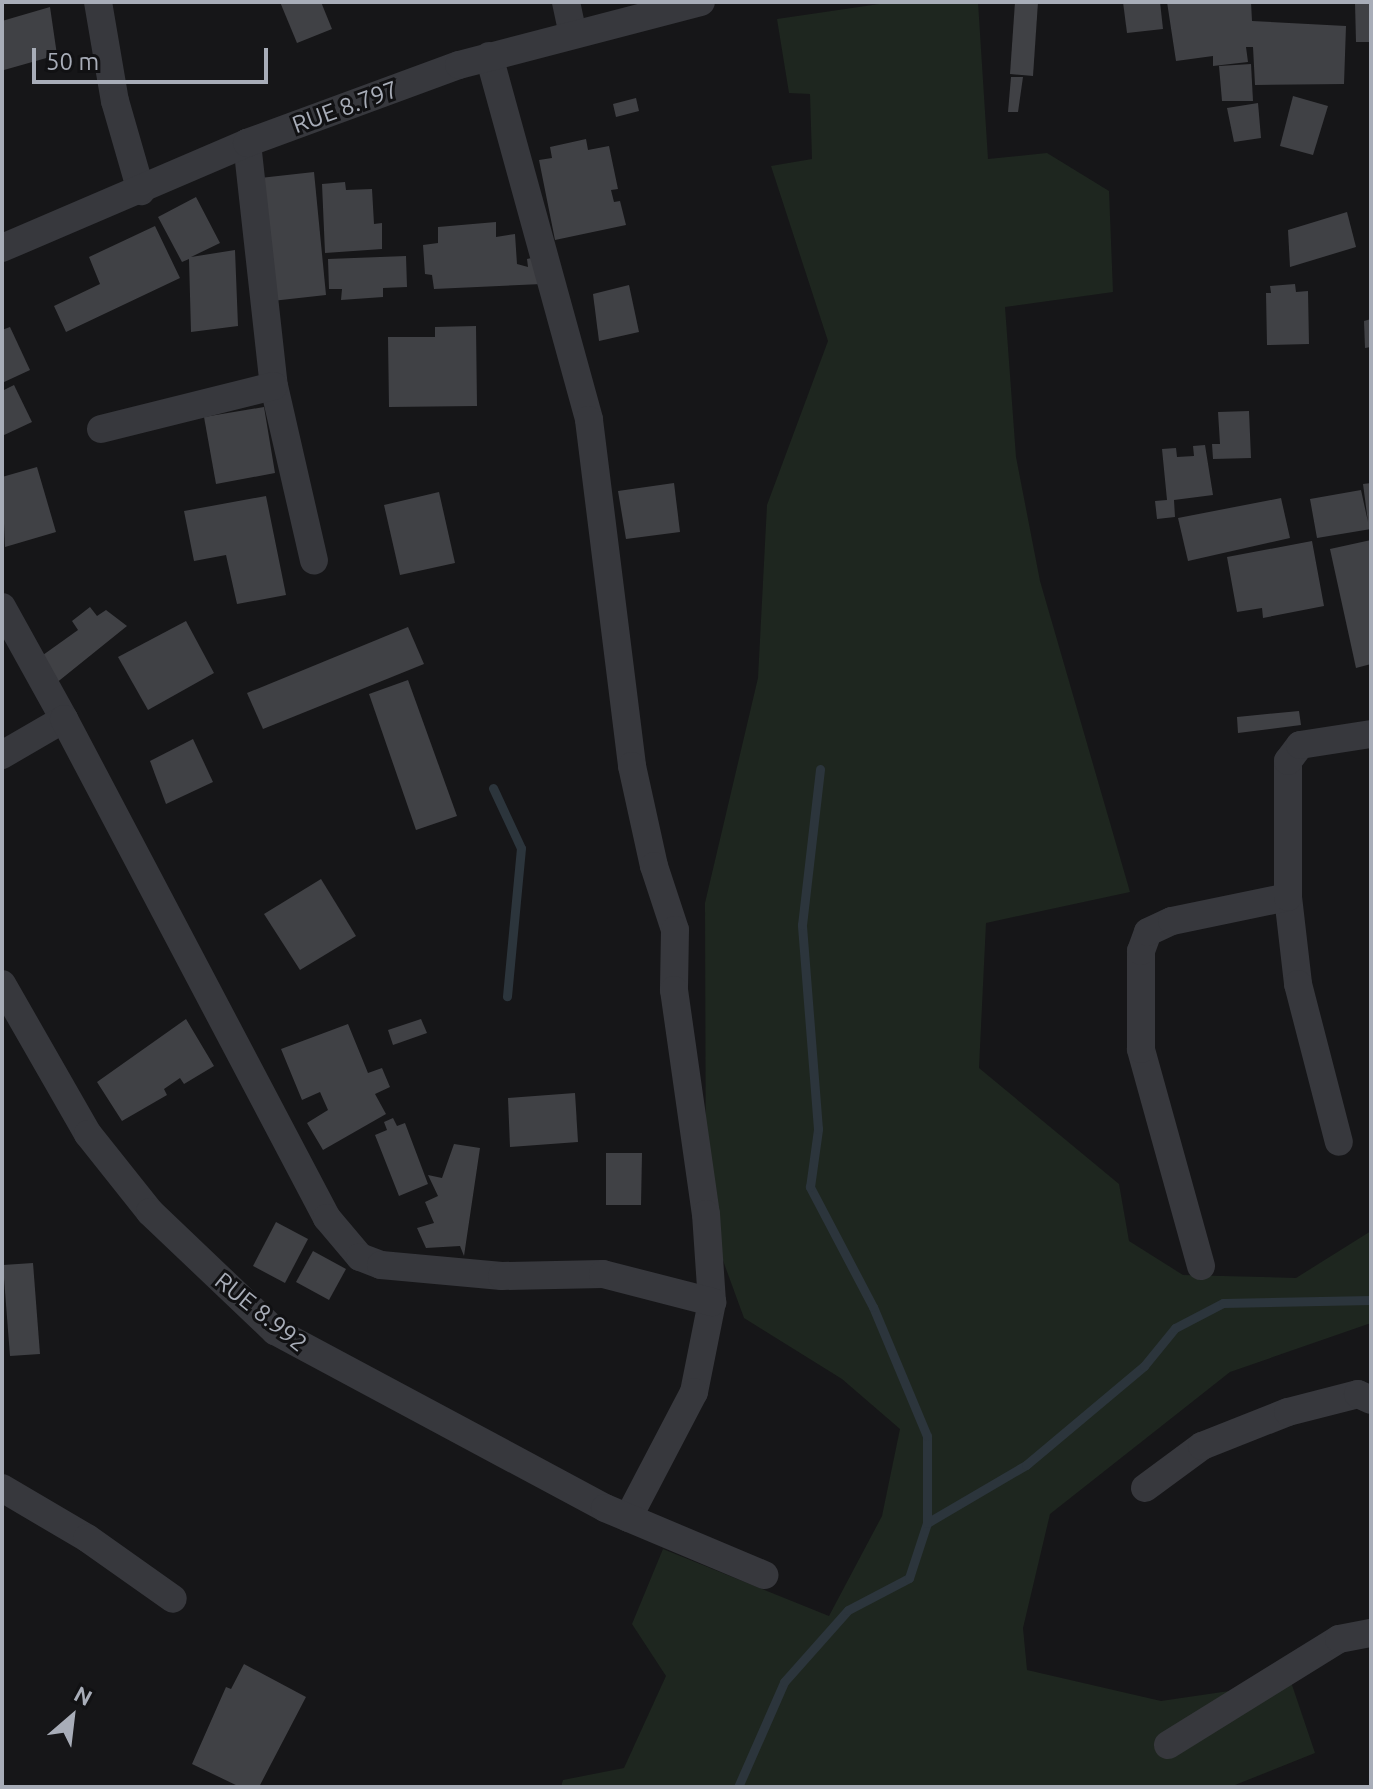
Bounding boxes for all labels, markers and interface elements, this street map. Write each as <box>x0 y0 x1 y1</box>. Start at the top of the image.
scale bar <box>36 32 272 82</box>
text: 50 m <box>46 48 99 75</box>
street label: RUE 8.797 <box>288 75 402 139</box>
street label: RUE 8.992 <box>209 1266 313 1358</box>
north arrow <box>32 1677 112 1757</box>
text: N <box>70 1680 97 1710</box>

